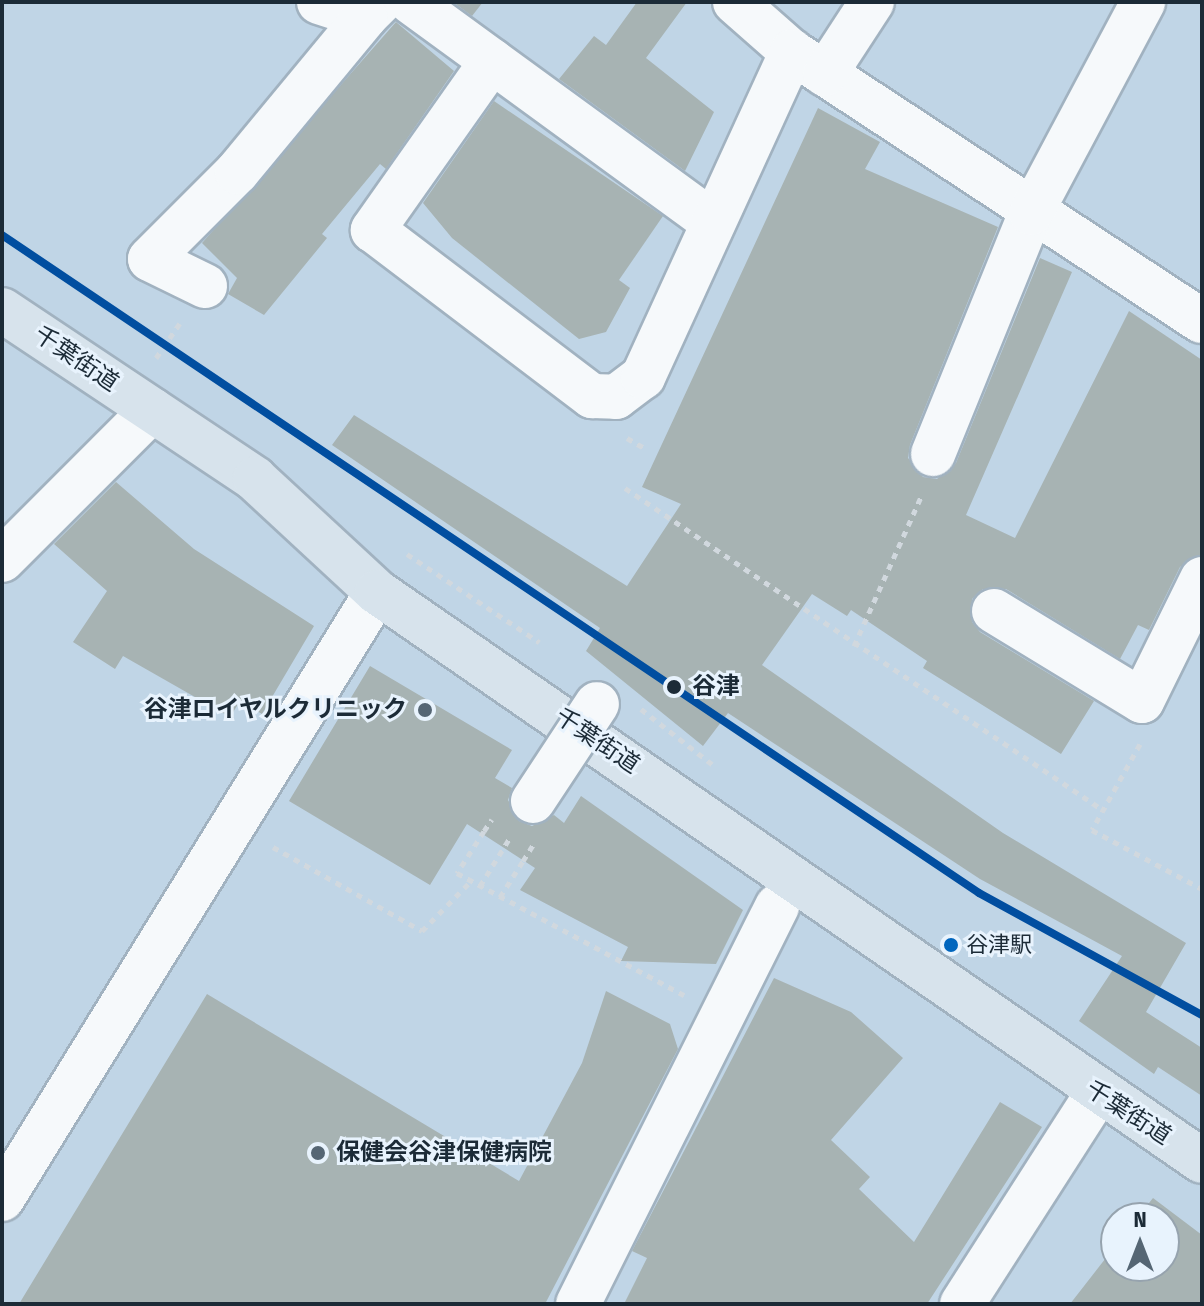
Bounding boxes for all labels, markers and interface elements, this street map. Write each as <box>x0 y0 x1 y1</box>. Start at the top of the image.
street label: 千葉街道 <box>28 320 124 398</box>
place label: 谷津 <box>692 673 740 701</box>
marker: 谷津 <box>663 676 685 698</box>
place label: 谷津ロイヤルクリニック <box>143 696 407 724</box>
marker: 谷津ロイヤルクリニック <box>414 699 436 721</box>
street label: 千葉街道 <box>549 702 645 780</box>
place label: 谷津駅 <box>966 932 1032 958</box>
marker: 谷津駅 <box>943 937 959 953</box>
street label: 千葉街道 <box>1080 1075 1176 1151</box>
place label: 保健会谷津保健病院 <box>336 1139 552 1167</box>
marker: 保健会谷津保健病院 <box>307 1142 329 1164</box>
north arrow <box>1100 1202 1180 1282</box>
text: N <box>1133 1206 1147 1233</box>

